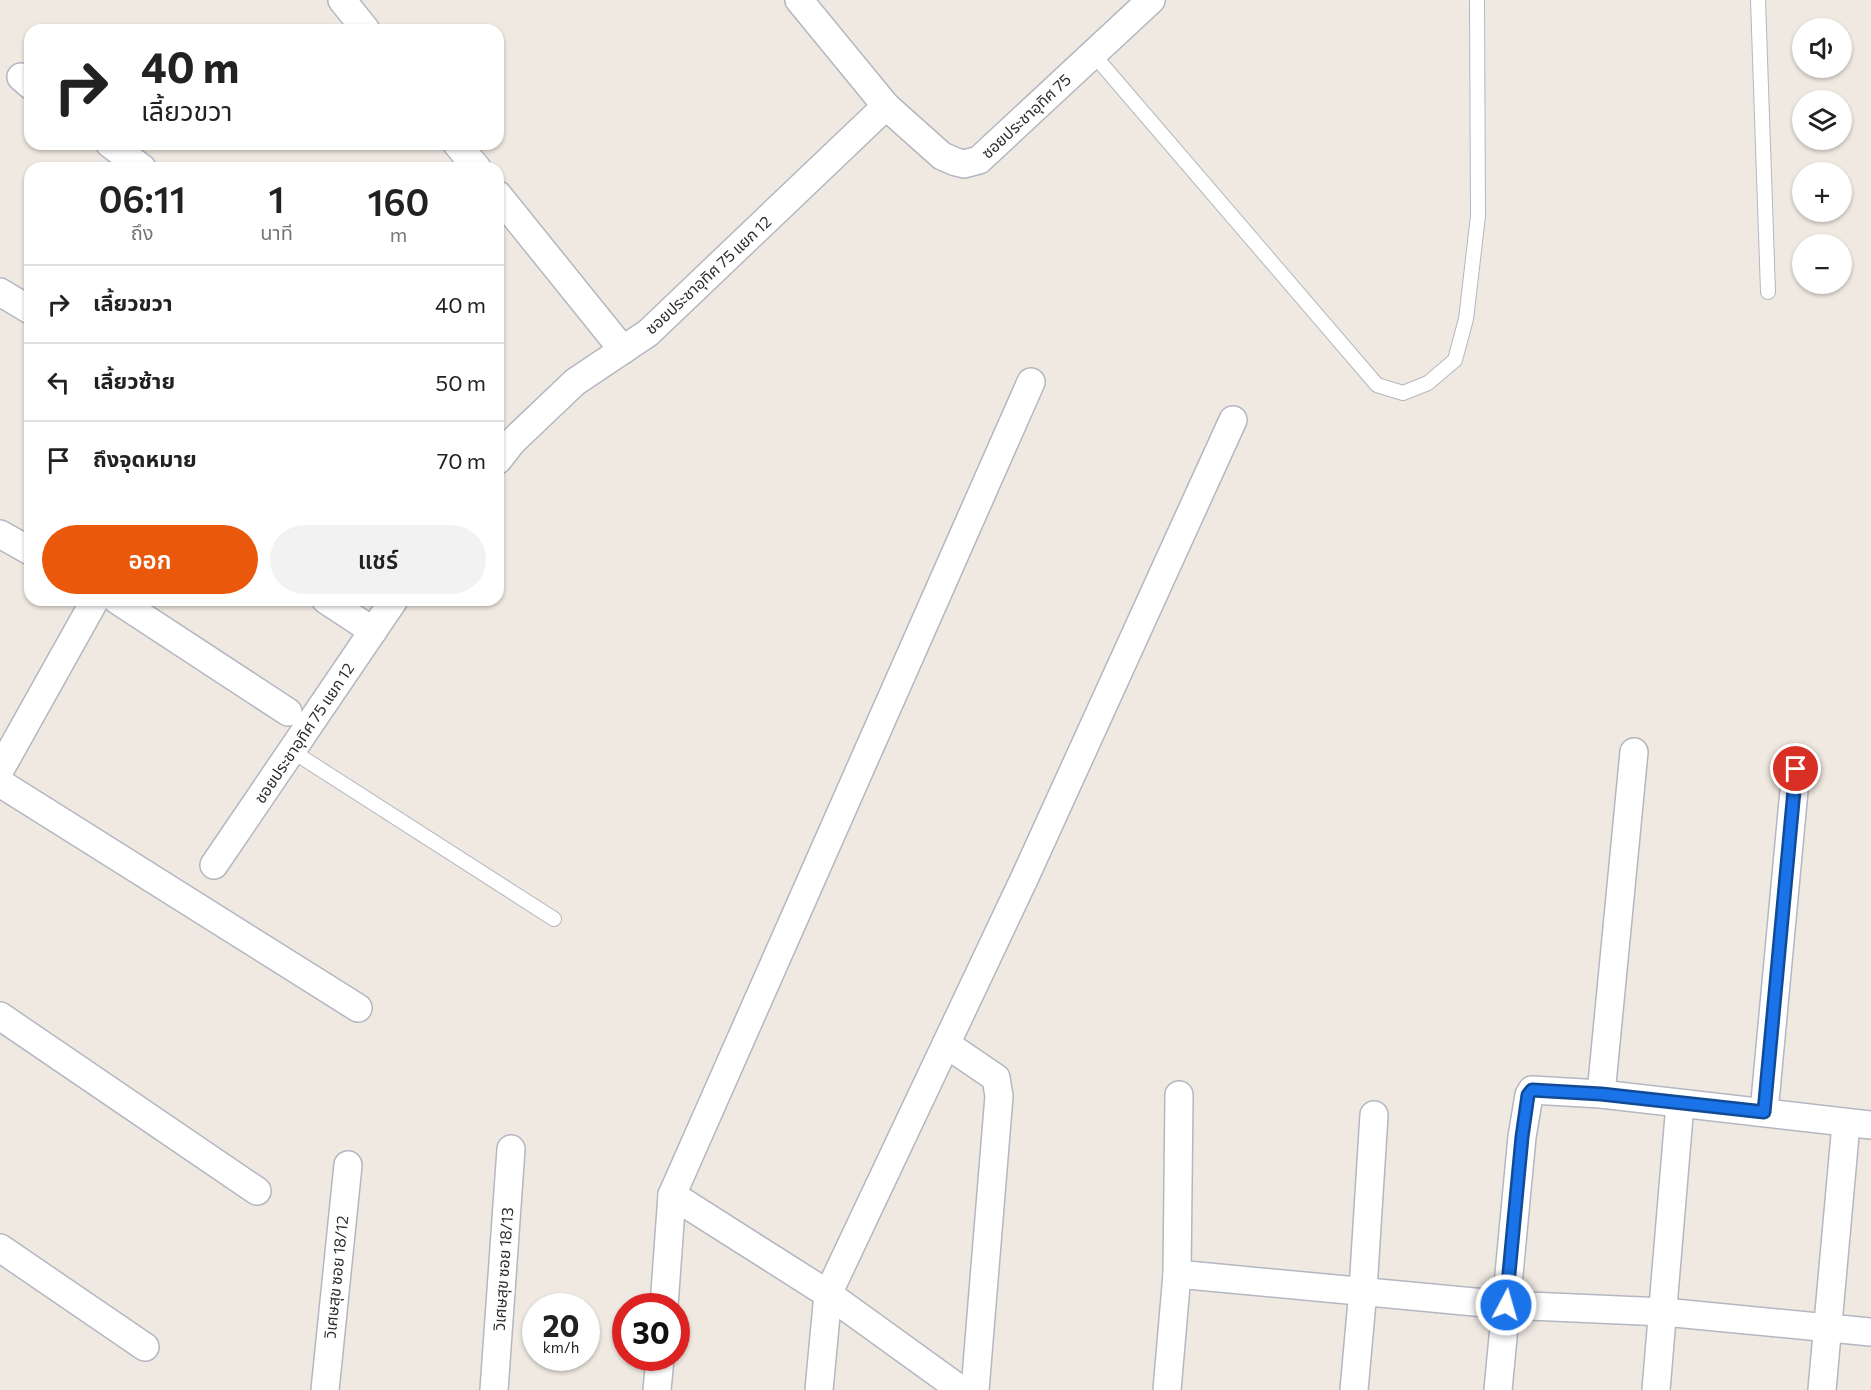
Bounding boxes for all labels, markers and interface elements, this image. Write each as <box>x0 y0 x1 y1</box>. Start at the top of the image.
map controls <box>1792 18 1852 294</box>
button: sound <box>1792 18 1852 78</box>
text: 40 m <box>141 40 239 92</box>
icon: right <box>42 48 120 126</box>
street label: ซอยประชาอุทิศ 75 <box>977 69 1075 163</box>
button: layers <box>1792 90 1852 150</box>
text: เลี้ยวขวา <box>141 94 232 127</box>
button: + <box>1792 162 1852 222</box>
text: 06:11 <box>99 176 186 220</box>
text: 1 <box>269 176 285 220</box>
text: 160 <box>368 179 429 223</box>
street label: ชอยประชาอุทิศ 75 แยก 12 <box>641 211 775 339</box>
text: ถึง <box>131 220 154 244</box>
text: นาที <box>260 220 293 244</box>
text: m <box>390 222 407 246</box>
button: − <box>1792 234 1852 294</box>
icon: right <box>42 288 75 321</box>
text: เลี้ยวขวา <box>93 289 173 316</box>
text: 40 m <box>435 291 486 318</box>
icon: left <box>42 366 75 399</box>
text: เลี้ยวซ้าย <box>93 367 175 394</box>
text: 50 m <box>436 369 486 396</box>
icon: arrive <box>42 444 75 477</box>
text: ถึงจุดหมาย <box>93 445 197 472</box>
text: 70 m <box>437 447 486 474</box>
button: ออก <box>42 525 258 594</box>
button: แชร์ <box>270 525 486 594</box>
street label: ชอยประชาอุทิศ 75 แยก 12 <box>250 659 358 807</box>
pin <box>1770 743 1821 794</box>
icon: arrive <box>1779 752 1812 785</box>
street label: วิเศษสุข ซอย 18/13 <box>489 1207 517 1332</box>
street label: วิเศษสุข ซอย 18/12 <box>320 1214 352 1340</box>
position arrow <box>1474 1273 1538 1337</box>
speed limit sign: 30 <box>612 1293 690 1371</box>
text: 20 <box>543 1306 579 1343</box>
text: km/h <box>543 1338 579 1356</box>

